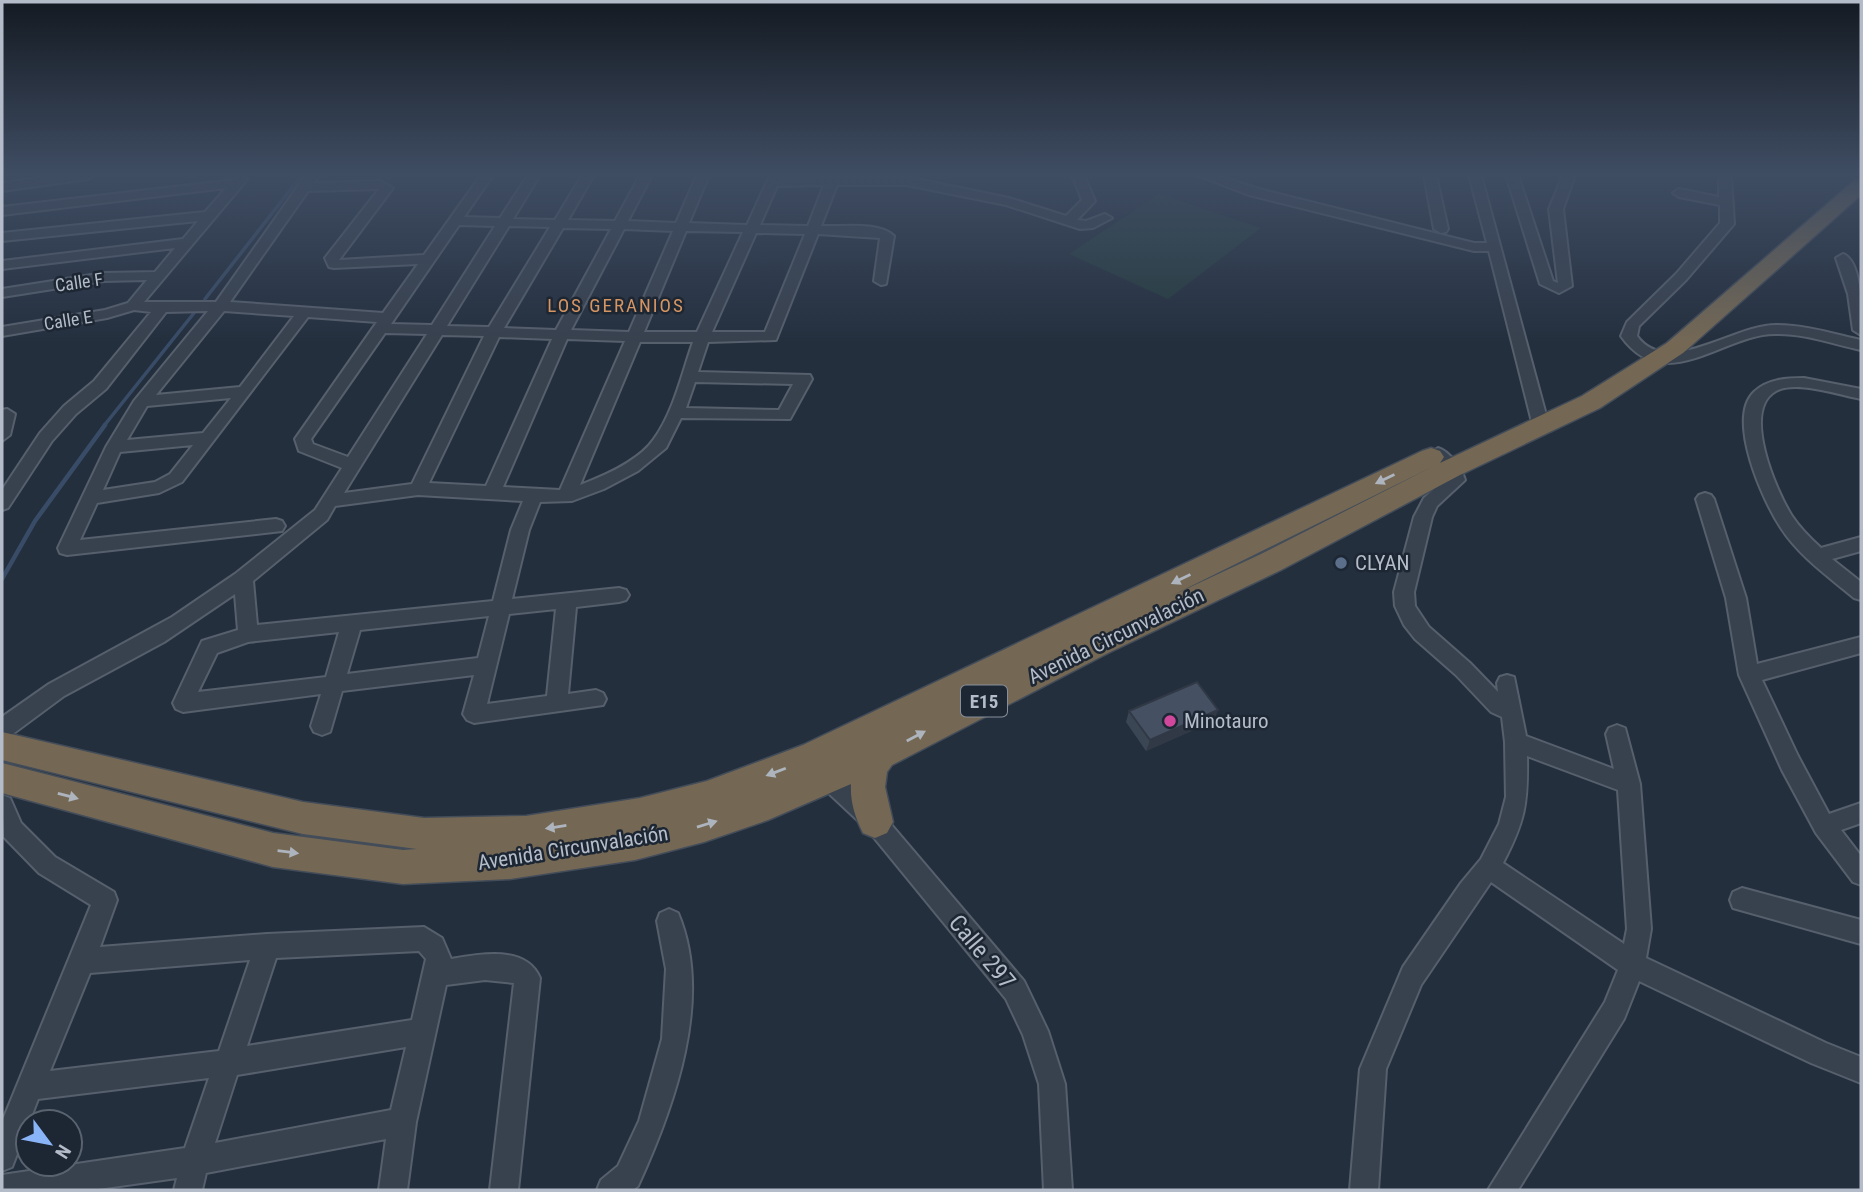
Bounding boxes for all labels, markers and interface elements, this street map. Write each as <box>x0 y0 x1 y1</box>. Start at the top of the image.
street label: Calle F <box>54 268 105 296</box>
district label: LOS GERANIOS <box>547 294 685 317</box>
street label: Calle E <box>42 306 94 334</box>
one-way arrow <box>1375 474 1395 485</box>
place label: CLYAN <box>1355 551 1410 575</box>
marker: CLYAN <box>1333 555 1349 571</box>
one-way arrow <box>1171 573 1191 584</box>
street label: Avenida Circunvalación <box>1024 583 1208 689</box>
road number: E15 <box>961 686 1007 716</box>
place label: Minotauro <box>1184 709 1269 733</box>
marker: Minotauro <box>1162 713 1178 729</box>
one-way arrow <box>906 731 926 742</box>
one-way arrow <box>766 766 787 777</box>
one-way arrow <box>57 791 79 802</box>
one-way arrow <box>696 819 717 829</box>
street label: Avenida Circunvalación <box>476 821 670 875</box>
one-way arrow <box>545 822 567 833</box>
one-way arrow <box>277 847 299 858</box>
street label: Calle 297 <box>943 909 1021 995</box>
north arrow <box>14 1108 84 1178</box>
text: N <box>50 1141 76 1163</box>

